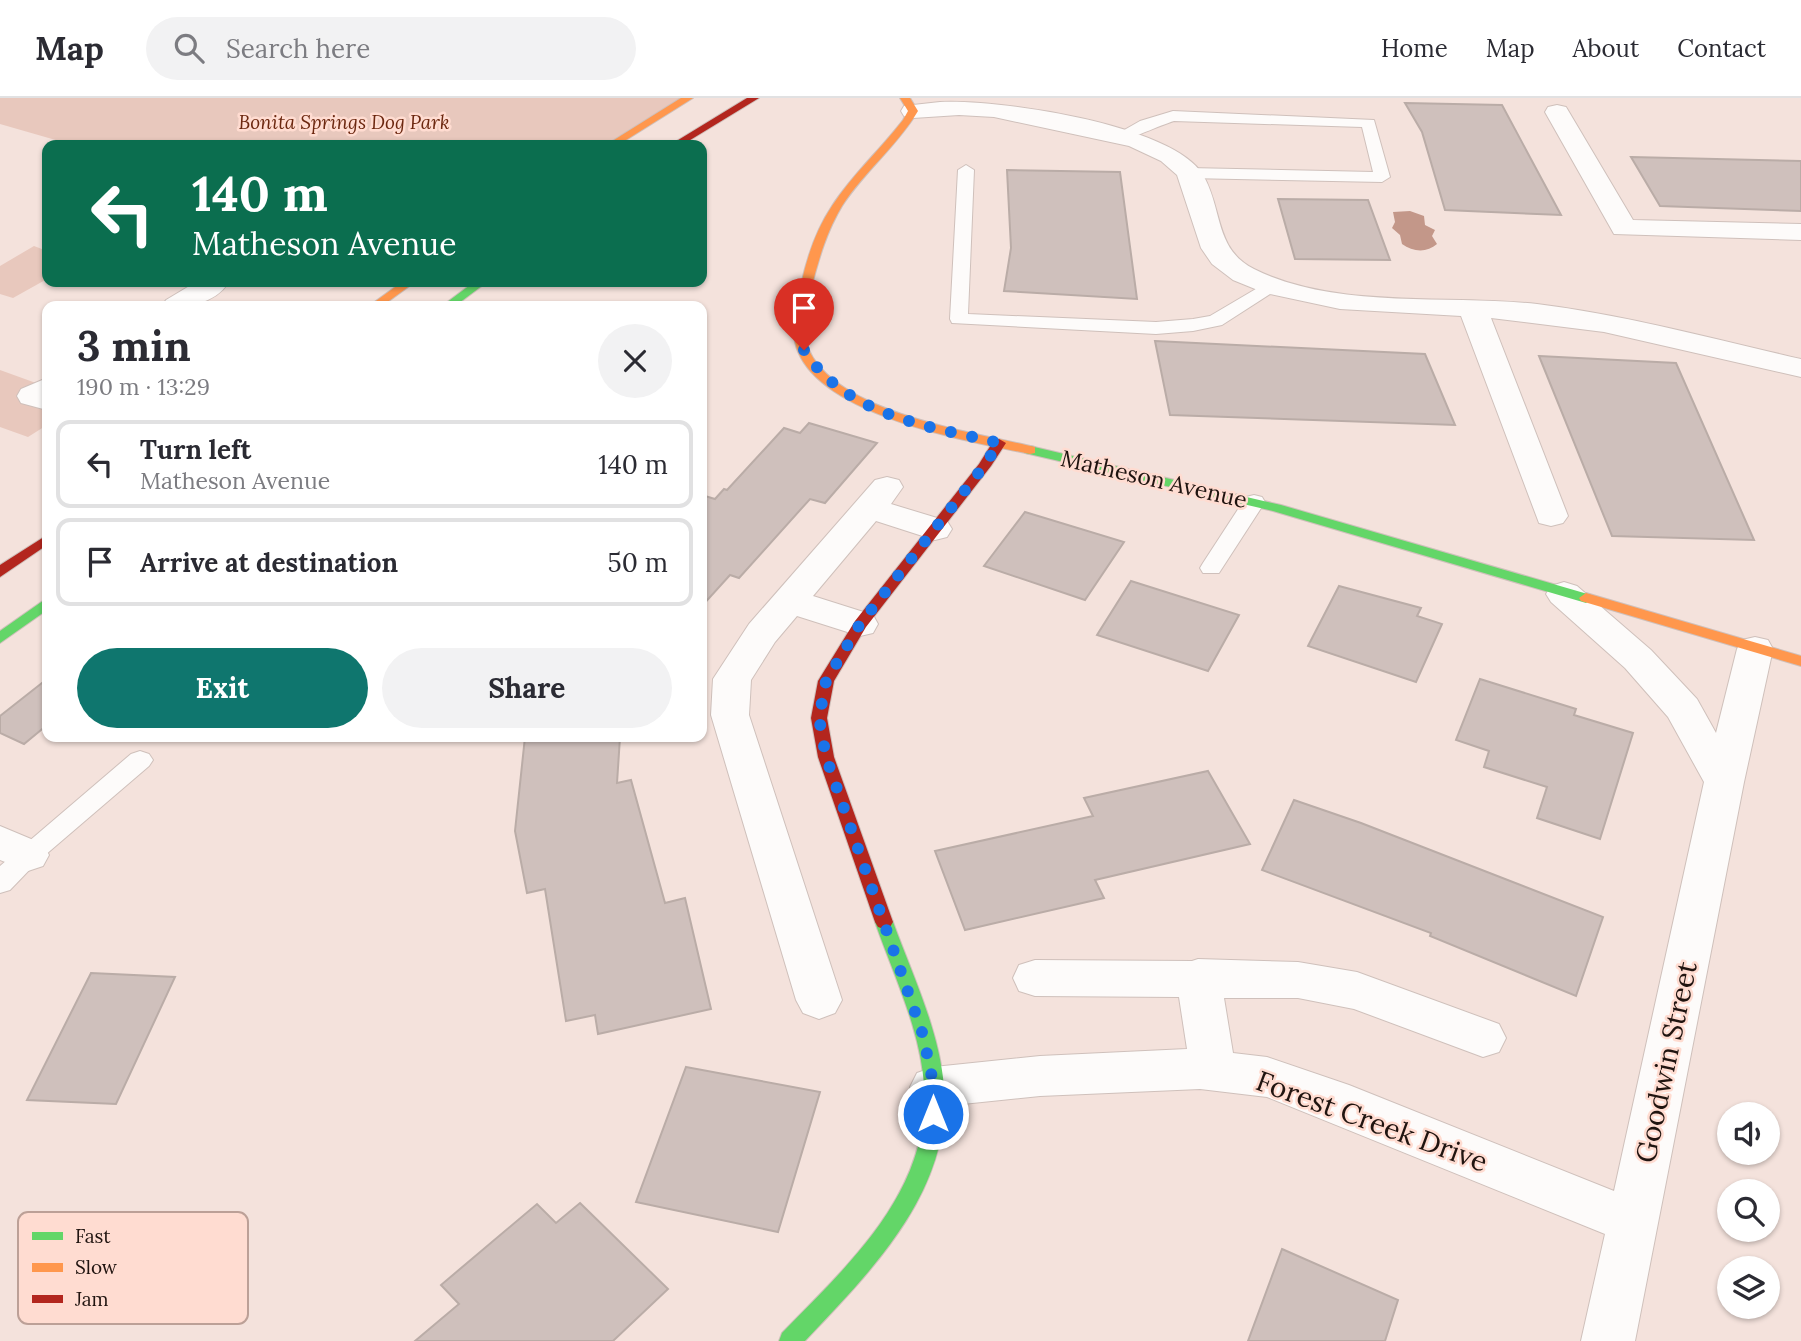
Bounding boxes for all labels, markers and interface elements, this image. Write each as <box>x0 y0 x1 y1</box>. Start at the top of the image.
search box <box>146 17 636 80</box>
text: Map <box>35 27 104 69</box>
icon: search <box>170 29 208 67</box>
text: Search here <box>226 32 370 65</box>
text: Home <box>1381 33 1448 64</box>
text: Map <box>1486 33 1535 64</box>
text: About <box>1573 33 1639 64</box>
text: Contact <box>1677 33 1766 64</box>
park label: Bonita Springs Dog Park <box>238 110 450 134</box>
text: 140 m <box>192 162 328 224</box>
icon: left <box>77 168 168 259</box>
text: Matheson Avenue <box>192 223 457 264</box>
pin <box>774 278 834 350</box>
icon: arrive <box>785 289 823 327</box>
text: 3 min <box>77 319 191 373</box>
button: close <box>598 324 672 398</box>
text: 190 m · 13:29 <box>77 372 210 401</box>
text: Turn left <box>140 433 251 466</box>
street label: Matheson Avenue <box>1058 443 1250 514</box>
icon: left <box>81 445 119 483</box>
text: 140 m <box>598 448 668 481</box>
text: Matheson Avenue <box>140 466 330 495</box>
icon: arrive <box>81 543 119 581</box>
text: Arrive at destination <box>140 546 398 579</box>
text: 50 m <box>608 546 668 579</box>
button: Exit <box>77 648 368 728</box>
button: Share <box>382 648 672 728</box>
street label: Goodwin Street <box>1627 958 1705 1166</box>
street label: Forest Creek Drive <box>1251 1062 1493 1180</box>
position arrow <box>896 1077 970 1151</box>
map controls <box>1717 1102 1780 1319</box>
button: sound <box>1717 1102 1780 1165</box>
button: search <box>1717 1179 1780 1242</box>
legend <box>18 1212 248 1324</box>
text: Fast <box>75 1224 111 1248</box>
text: Slow <box>75 1255 118 1279</box>
button: layers <box>1717 1256 1780 1319</box>
text: Jam <box>74 1287 109 1311</box>

